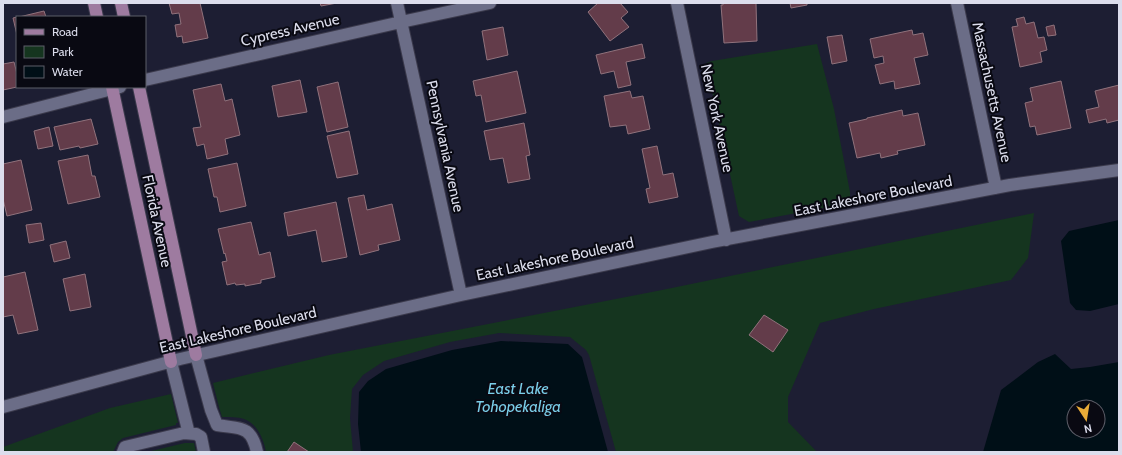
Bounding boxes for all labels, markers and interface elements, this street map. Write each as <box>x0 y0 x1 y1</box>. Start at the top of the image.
street label: Cypress Avenue <box>239 10 341 50</box>
legend <box>16 16 146 88</box>
street label: Massachusetts Avenue <box>968 20 1016 164</box>
text: Road <box>52 24 78 39</box>
text: Park <box>52 44 74 59</box>
street label: New York Avenue <box>697 62 737 174</box>
text: Water <box>52 64 83 79</box>
street label: Pennsylvania Avenue <box>422 78 468 214</box>
street label: East Lakeshore Boulevard <box>792 172 954 220</box>
street label: Florida Avenue <box>138 173 176 269</box>
street label: East Lakeshore Boulevard <box>475 233 635 285</box>
street label: East Lakeshore Boulevard <box>158 303 318 357</box>
water label: East Lake Tohopekaliga <box>475 379 561 416</box>
north arrow <box>1066 399 1106 439</box>
text: N <box>1083 421 1093 436</box>

